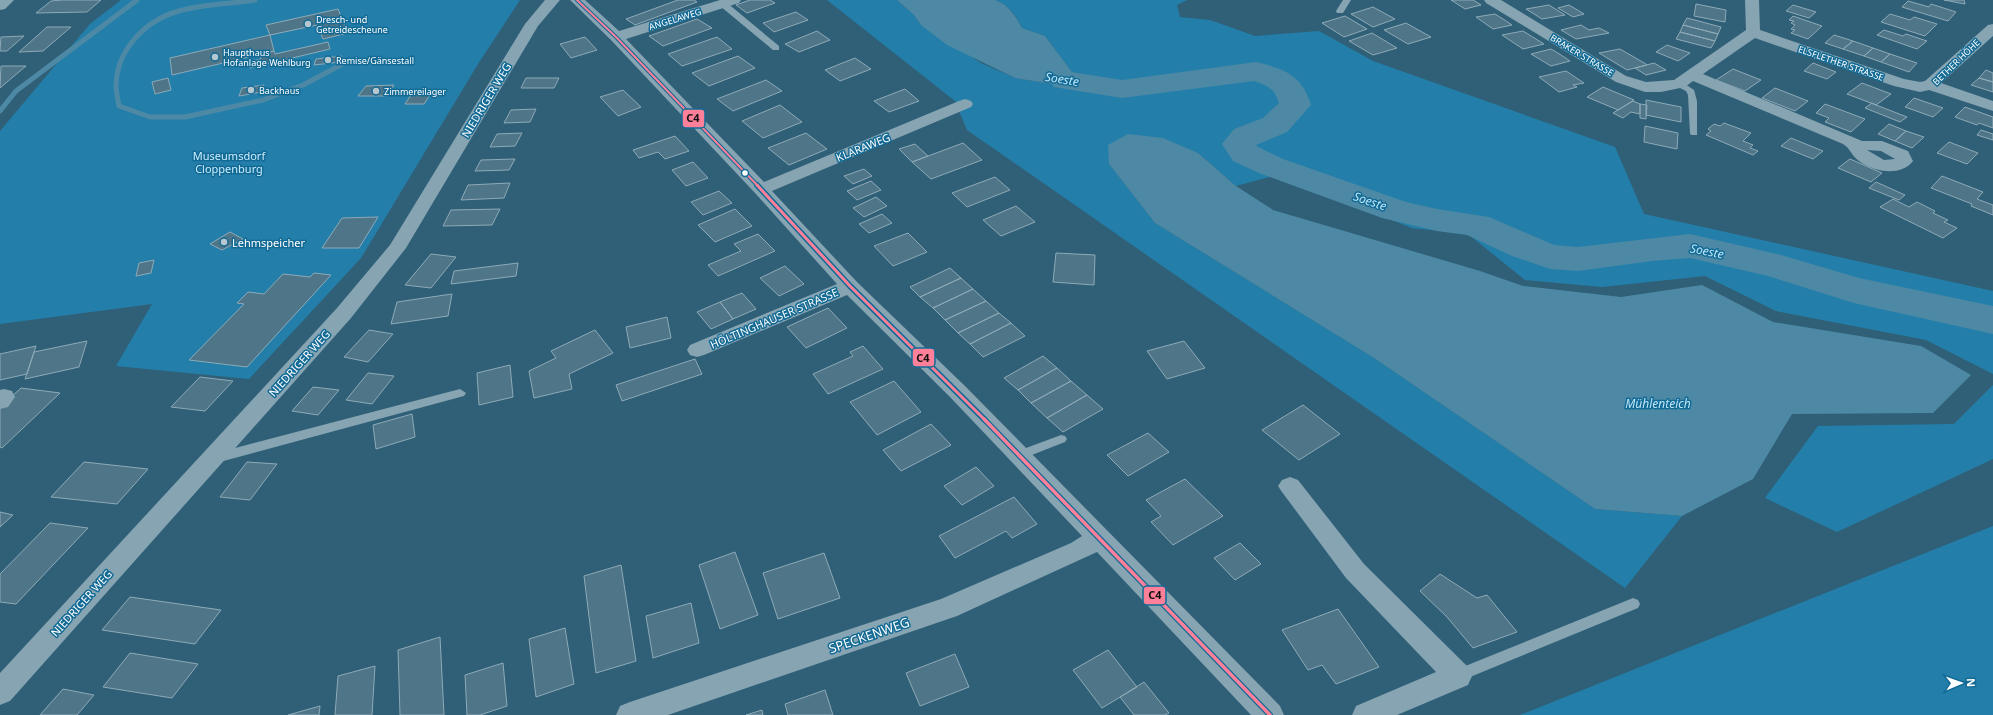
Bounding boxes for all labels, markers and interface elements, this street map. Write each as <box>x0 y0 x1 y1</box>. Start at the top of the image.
street label: ANGELAWEG <box>647 5 703 33</box>
place label: Dresch- und Getreidescheune <box>316 13 388 36</box>
marker: Dresch- und Getreidescheune <box>303 19 313 29</box>
street label: BRAKER STRASSE <box>1548 31 1616 79</box>
street label: BETHER HÖHE <box>1930 36 1982 88</box>
street label: ELSFLETHER STRASSE <box>1796 42 1886 84</box>
place label: Haupthaus Hofanlage Wehlburg <box>223 46 311 69</box>
marker: Haupthaus Hofanlage Wehlburg <box>210 52 220 62</box>
place label: Remise/Gänsestall <box>336 54 414 67</box>
marker: Remise/Gänsestall <box>323 55 333 65</box>
street label: NIEDRIGER WEG <box>458 60 514 140</box>
water label: Soeste <box>1044 68 1080 90</box>
place label: Backhaus <box>259 84 300 97</box>
marker: Backhaus <box>246 85 256 95</box>
place label: Zimmereilager <box>384 85 446 98</box>
marker: Zimmereilager <box>371 86 381 96</box>
line badge: C4 <box>682 109 705 128</box>
text: C4 <box>686 110 700 125</box>
street label: KLARAWEG <box>834 129 892 165</box>
park label: Museumsdorf Cloppenburg <box>193 148 266 176</box>
unlabelled marker <box>740 168 750 178</box>
water label: Soeste <box>1351 187 1389 215</box>
place label: Lehmspeicher <box>232 235 305 250</box>
marker: Lehmspeicher <box>219 237 229 247</box>
water label: Soeste <box>1689 239 1725 263</box>
street label: HÖLTINGHAUSER STRASSE <box>708 284 840 352</box>
street label: NIEDRIGER WEG <box>265 326 333 400</box>
line badge: C4 <box>912 348 935 367</box>
text: C4 <box>916 350 930 365</box>
water label: Mühlenteich <box>1625 395 1691 412</box>
street label: NIEDRIGER WEG <box>47 566 115 640</box>
line badge: C4 <box>1143 586 1166 605</box>
text: C4 <box>1148 587 1162 602</box>
street label: SPECKENWEG <box>826 613 912 657</box>
north arrow <box>1941 663 1981 703</box>
text: N <box>1964 678 1979 687</box>

